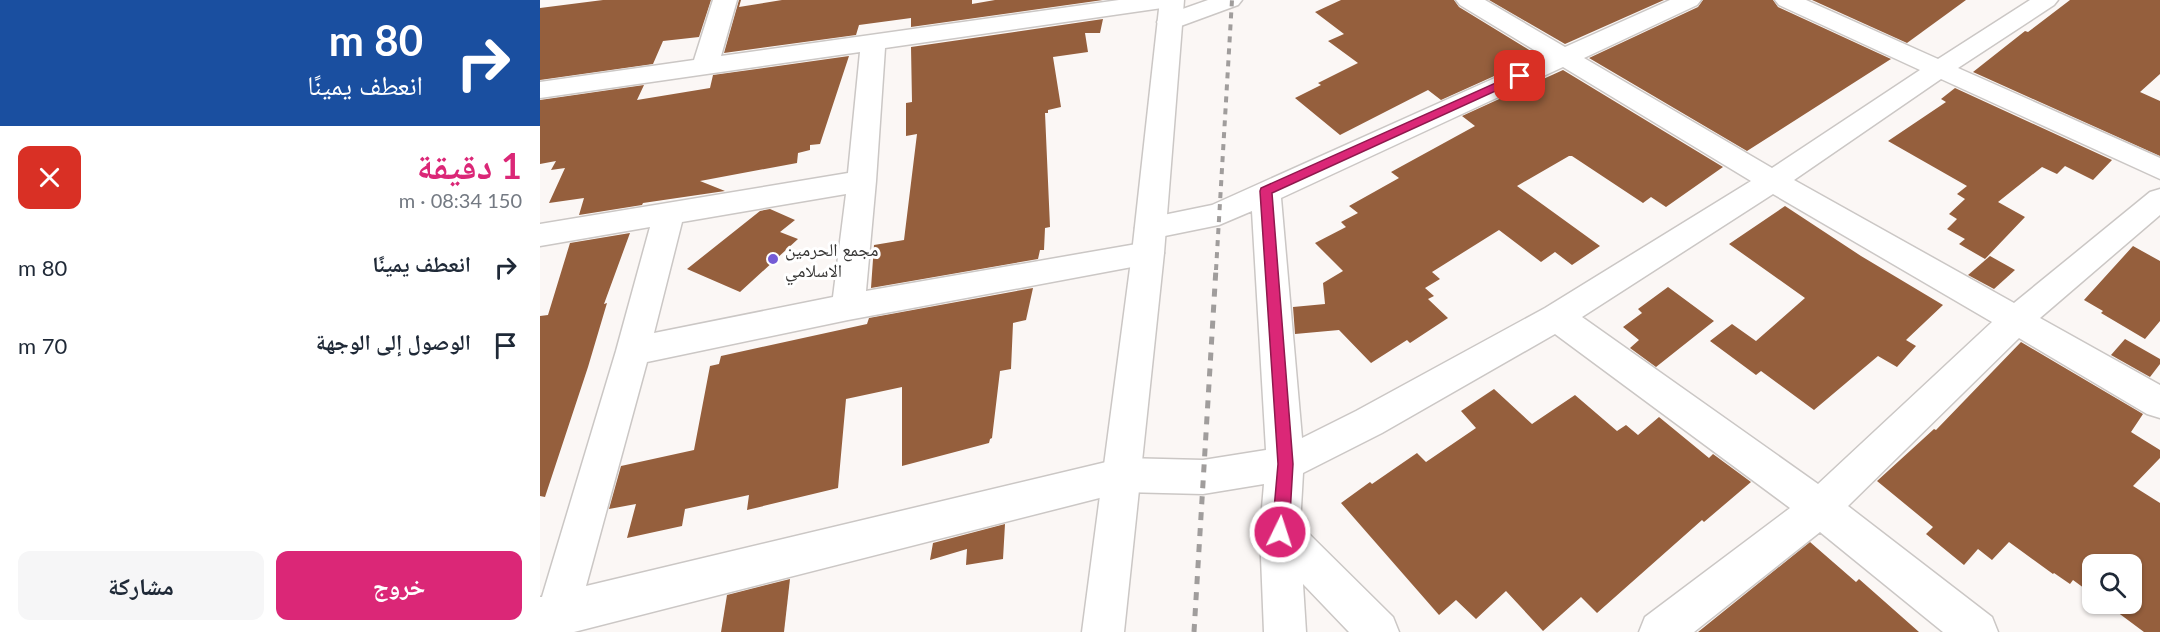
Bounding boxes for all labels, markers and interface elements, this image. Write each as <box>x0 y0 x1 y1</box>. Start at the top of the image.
text: 80 m <box>329 15 423 65</box>
icon: right <box>444 24 522 102</box>
pin <box>1494 50 1545 101</box>
icon: arrive <box>1503 59 1536 92</box>
text: انعطف يمينًا <box>307 68 423 101</box>
text: 1 دقيقة <box>417 143 522 187</box>
button: close <box>18 146 81 209</box>
text: 150 m · 08:34 <box>399 188 522 212</box>
place label: مجمع الحرمين الاسلامي <box>785 238 878 286</box>
text: انعطف يمينًا <box>372 250 471 277</box>
icon: right <box>489 251 522 284</box>
marker: مجمع الحرمين الاسلامي <box>766 252 780 266</box>
text: 80 m <box>18 254 67 281</box>
text: الوصول إلى الوجهة <box>316 328 471 355</box>
icon: arrive <box>489 329 522 362</box>
text: 70 m <box>18 332 67 359</box>
position arrow <box>1248 500 1312 564</box>
button: مشاركة <box>18 551 264 620</box>
button: خروج <box>276 551 522 620</box>
map controls <box>2082 554 2142 614</box>
button: search <box>2082 554 2142 614</box>

